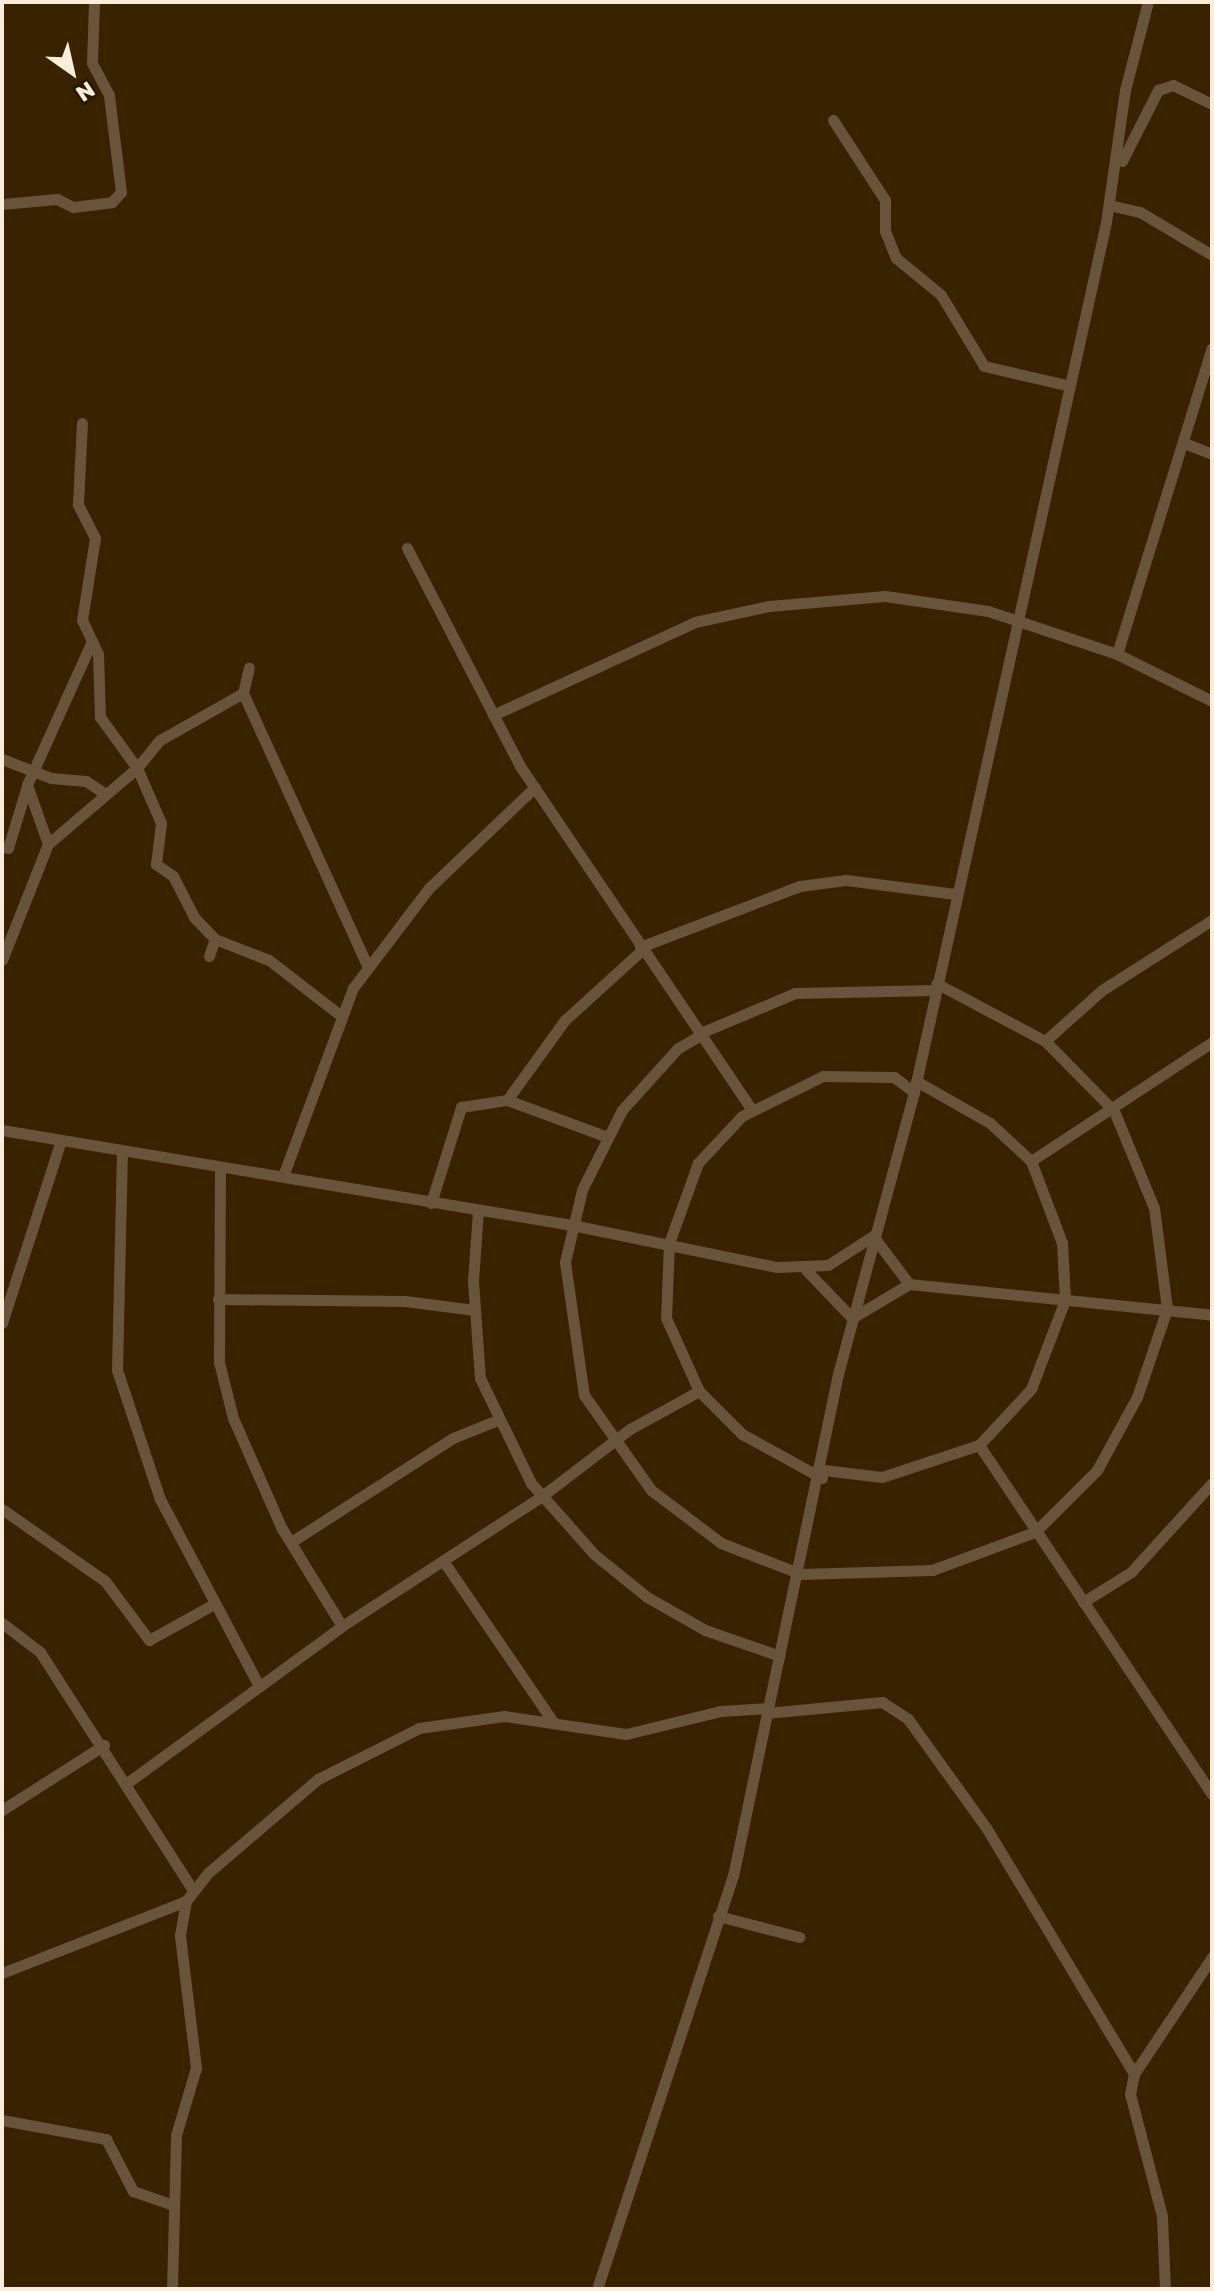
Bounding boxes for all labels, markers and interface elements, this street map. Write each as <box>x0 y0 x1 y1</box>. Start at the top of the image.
north arrow <box>32 32 112 112</box>
text: N <box>71 76 100 108</box>

